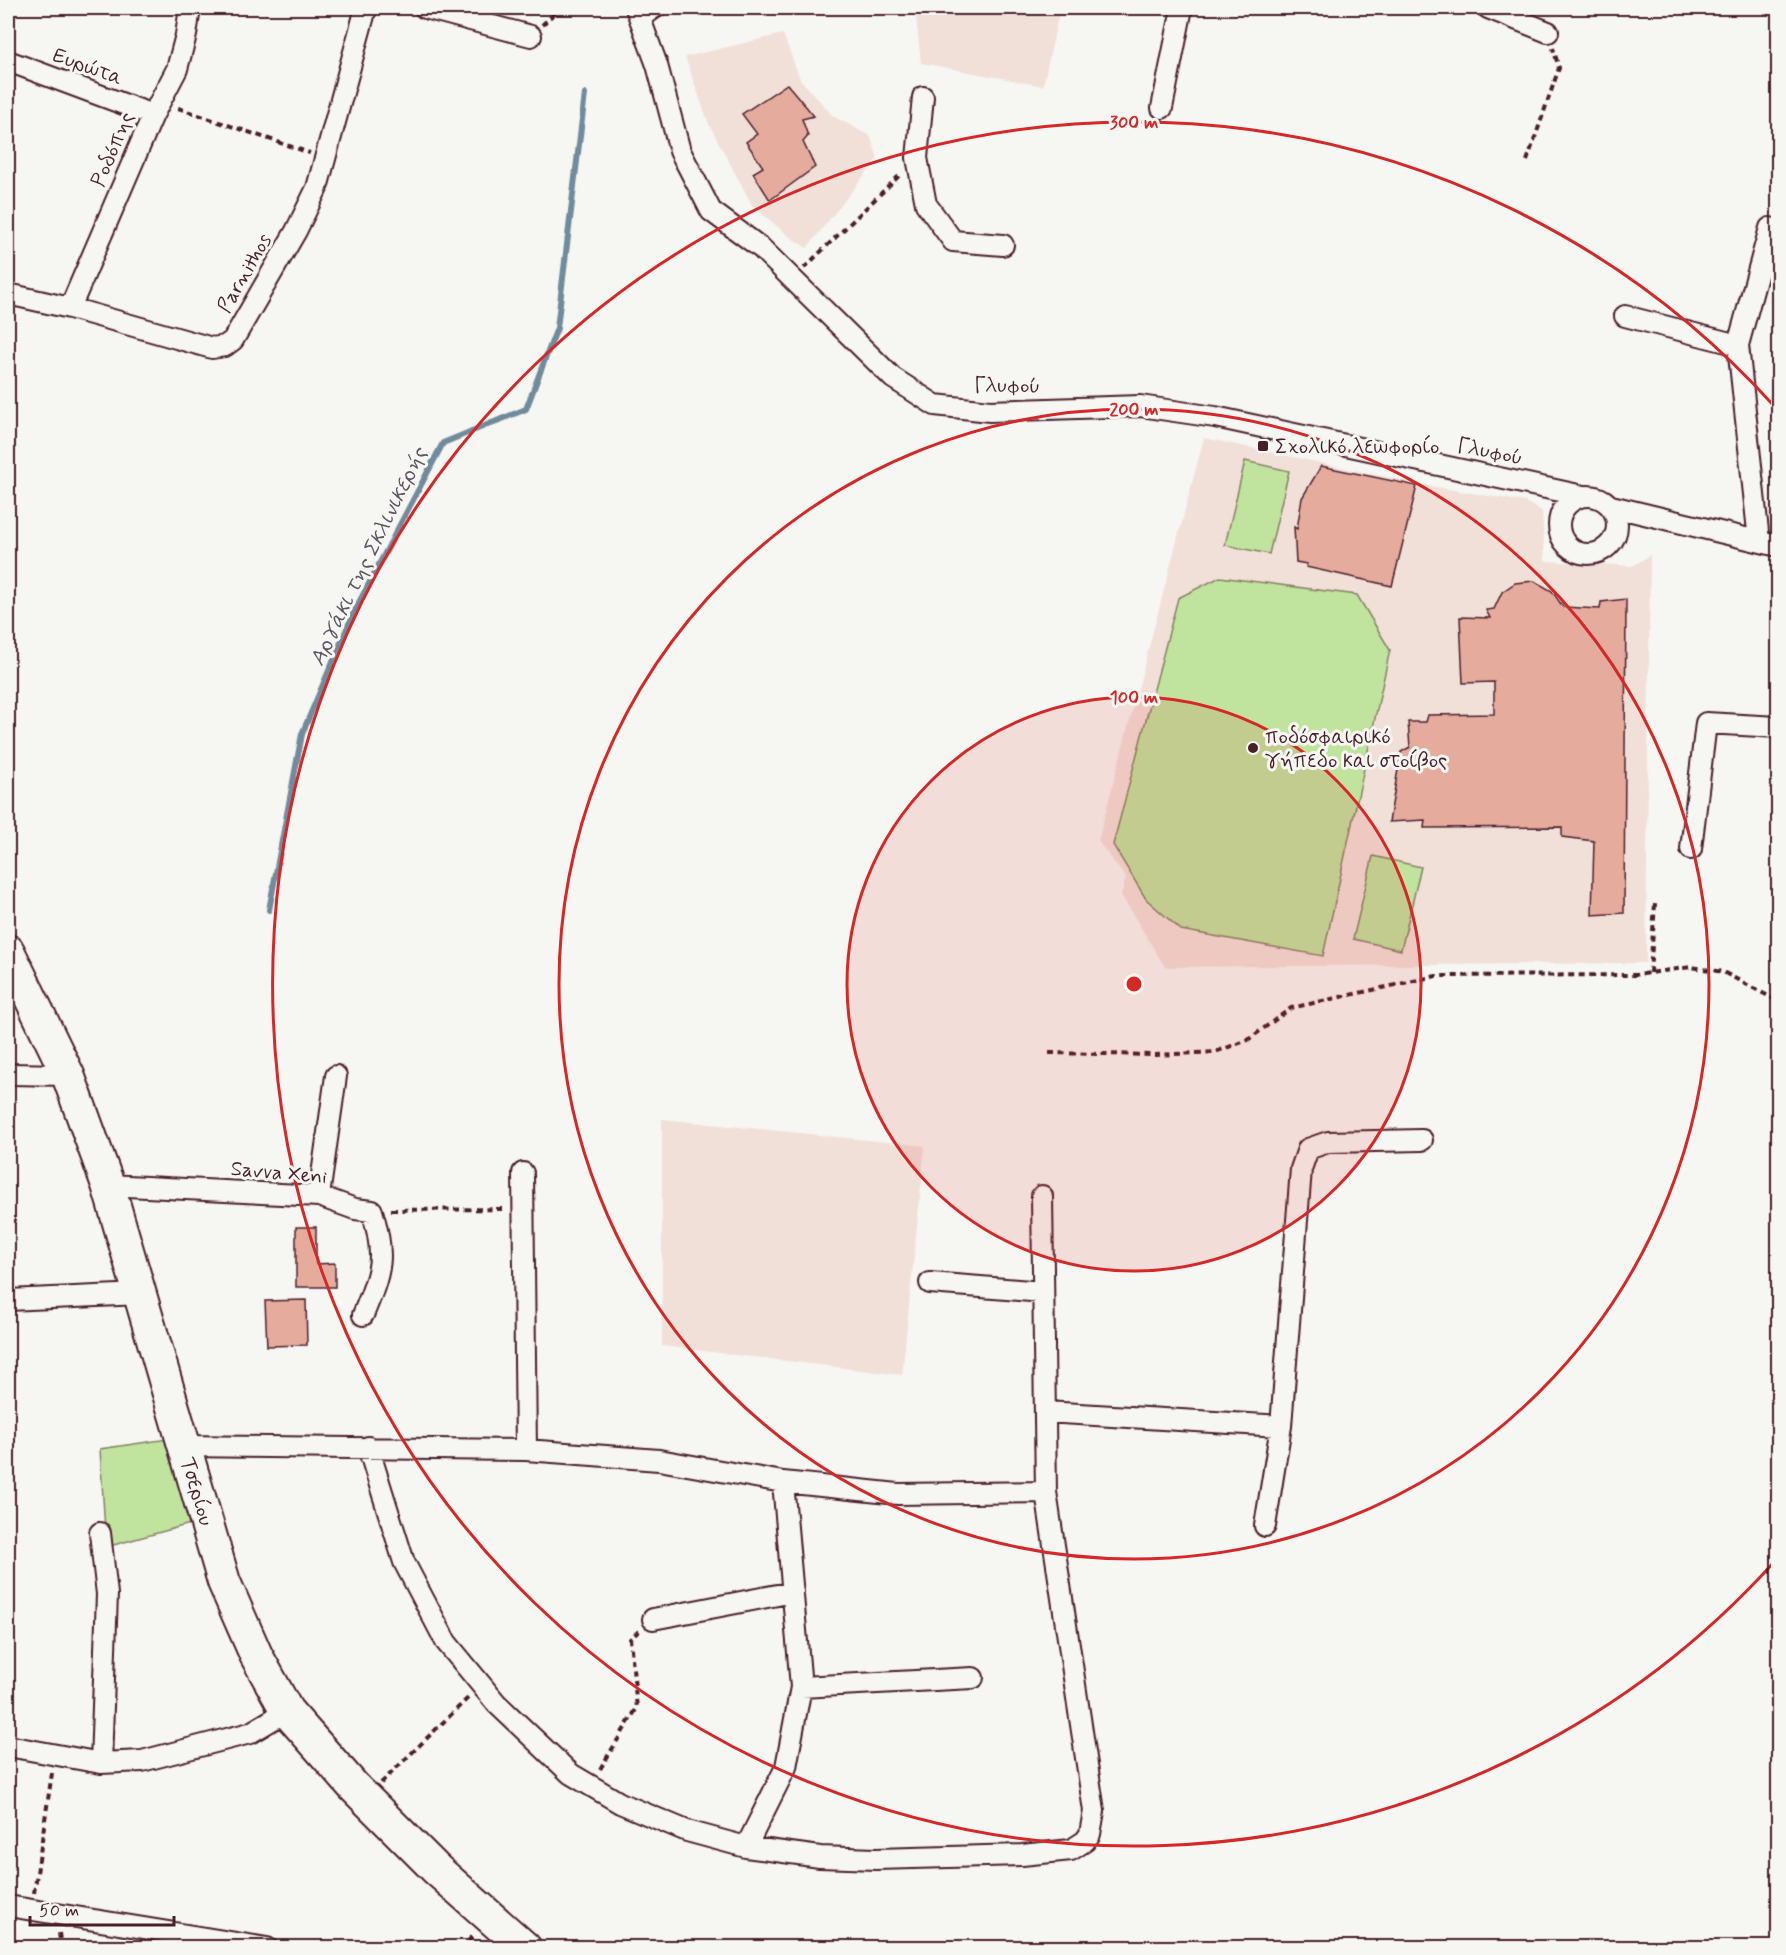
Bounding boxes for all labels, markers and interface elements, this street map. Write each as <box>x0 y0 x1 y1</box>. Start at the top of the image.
street label: Ευρώτα <box>49 41 127 93</box>
street label: Ροδόπης <box>85 108 141 191</box>
text: 300 m <box>1110 111 1158 135</box>
street label: Parnithos <box>211 229 279 318</box>
street label: Γλυφού <box>974 371 1040 401</box>
text: 200 m <box>1109 398 1159 422</box>
street label: Γλυφού <box>1454 431 1525 473</box>
place label: Σχολικό λεωφορίο <box>1275 433 1440 461</box>
marker: Σχολικό λεωφορίο <box>1256 439 1270 453</box>
water label: Αργάκι της Σκλινικερής <box>304 442 435 671</box>
text: 100 m <box>1110 686 1158 710</box>
place label: ποδόσφαιρικό γήπεδο και στοίβος <box>1265 723 1447 775</box>
marker: ποδόσφαιρικό γήπεδο και στοίβος <box>1246 741 1260 755</box>
centre of rings <box>1124 974 1144 994</box>
street label: Savva Xeni <box>230 1155 328 1191</box>
street label: Τσερίου <box>173 1454 220 1529</box>
scale bar <box>30 1889 174 1927</box>
text: 50 m <box>39 1899 79 1923</box>

